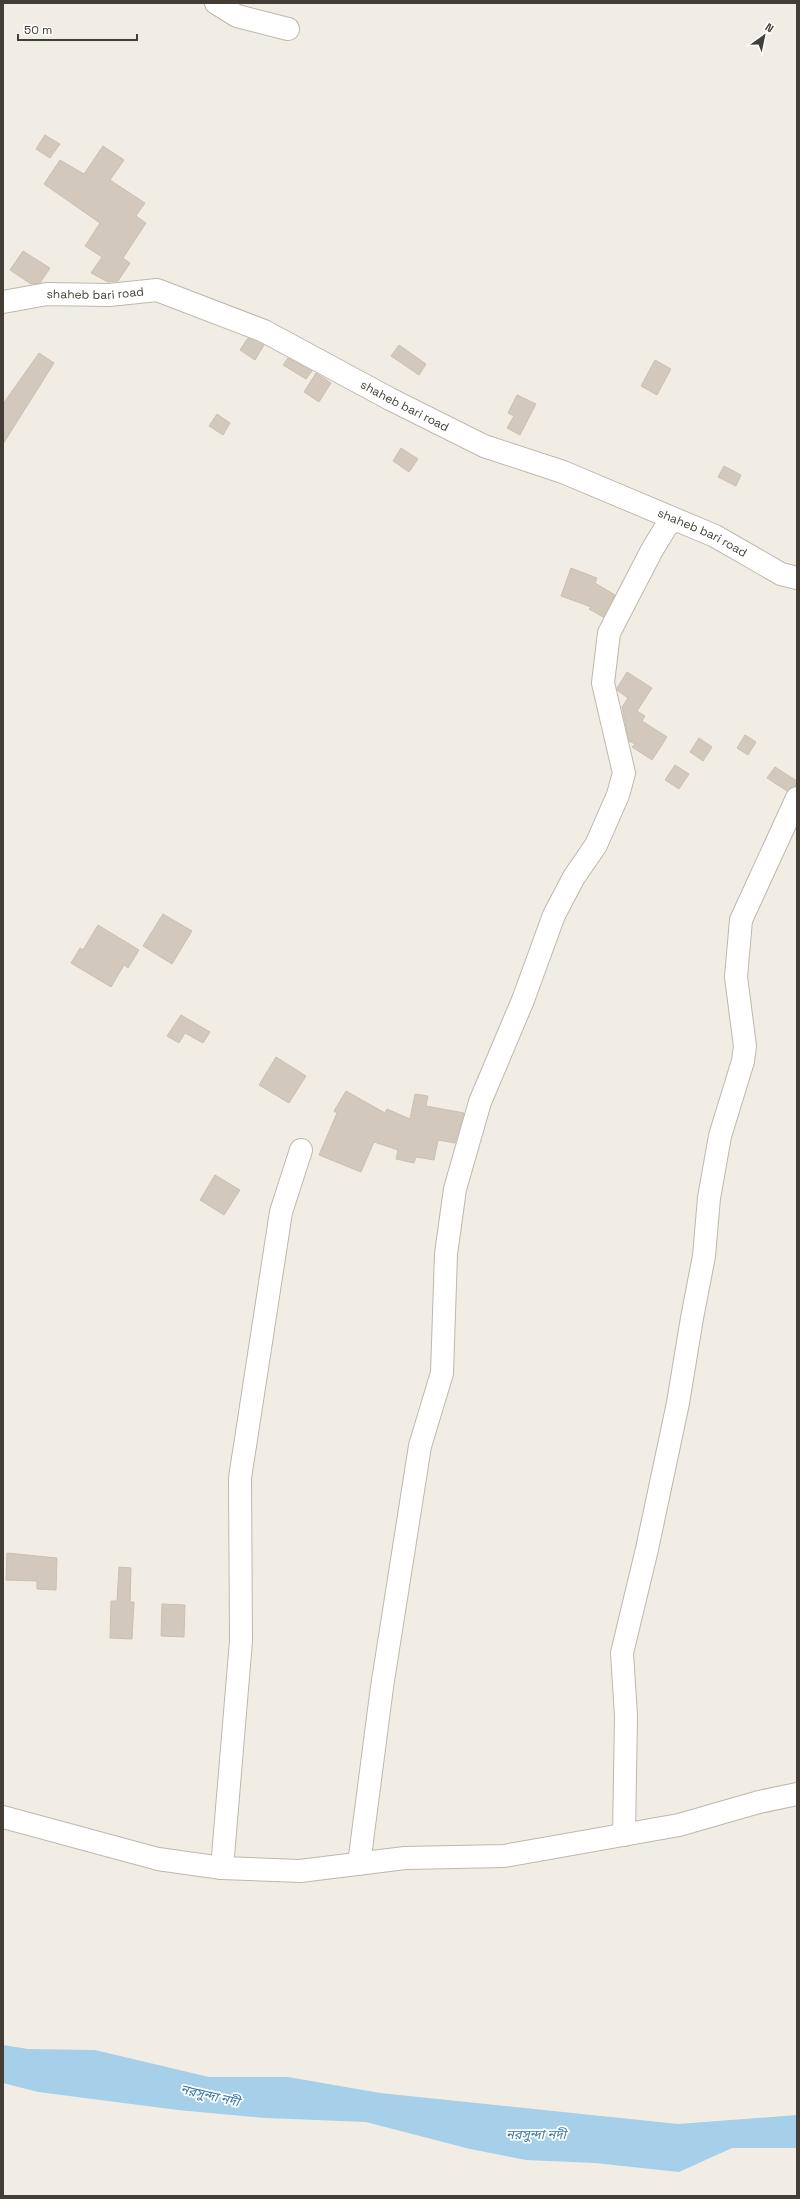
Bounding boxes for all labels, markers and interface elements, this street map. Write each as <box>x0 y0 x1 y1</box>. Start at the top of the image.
scale bar <box>18 16 137 42</box>
north arrow <box>744 16 784 56</box>
text: N <box>763 20 776 35</box>
text: 50 m <box>24 22 52 38</box>
street label: shaheb bari road <box>46 283 145 303</box>
street label: shaheb bari road <box>358 377 452 435</box>
street label: shaheb bari road <box>655 505 750 561</box>
water label: নরসুন্দা নদী <box>179 2080 244 2111</box>
water label: নরসুন্দা নদী <box>506 2126 569 2143</box>

